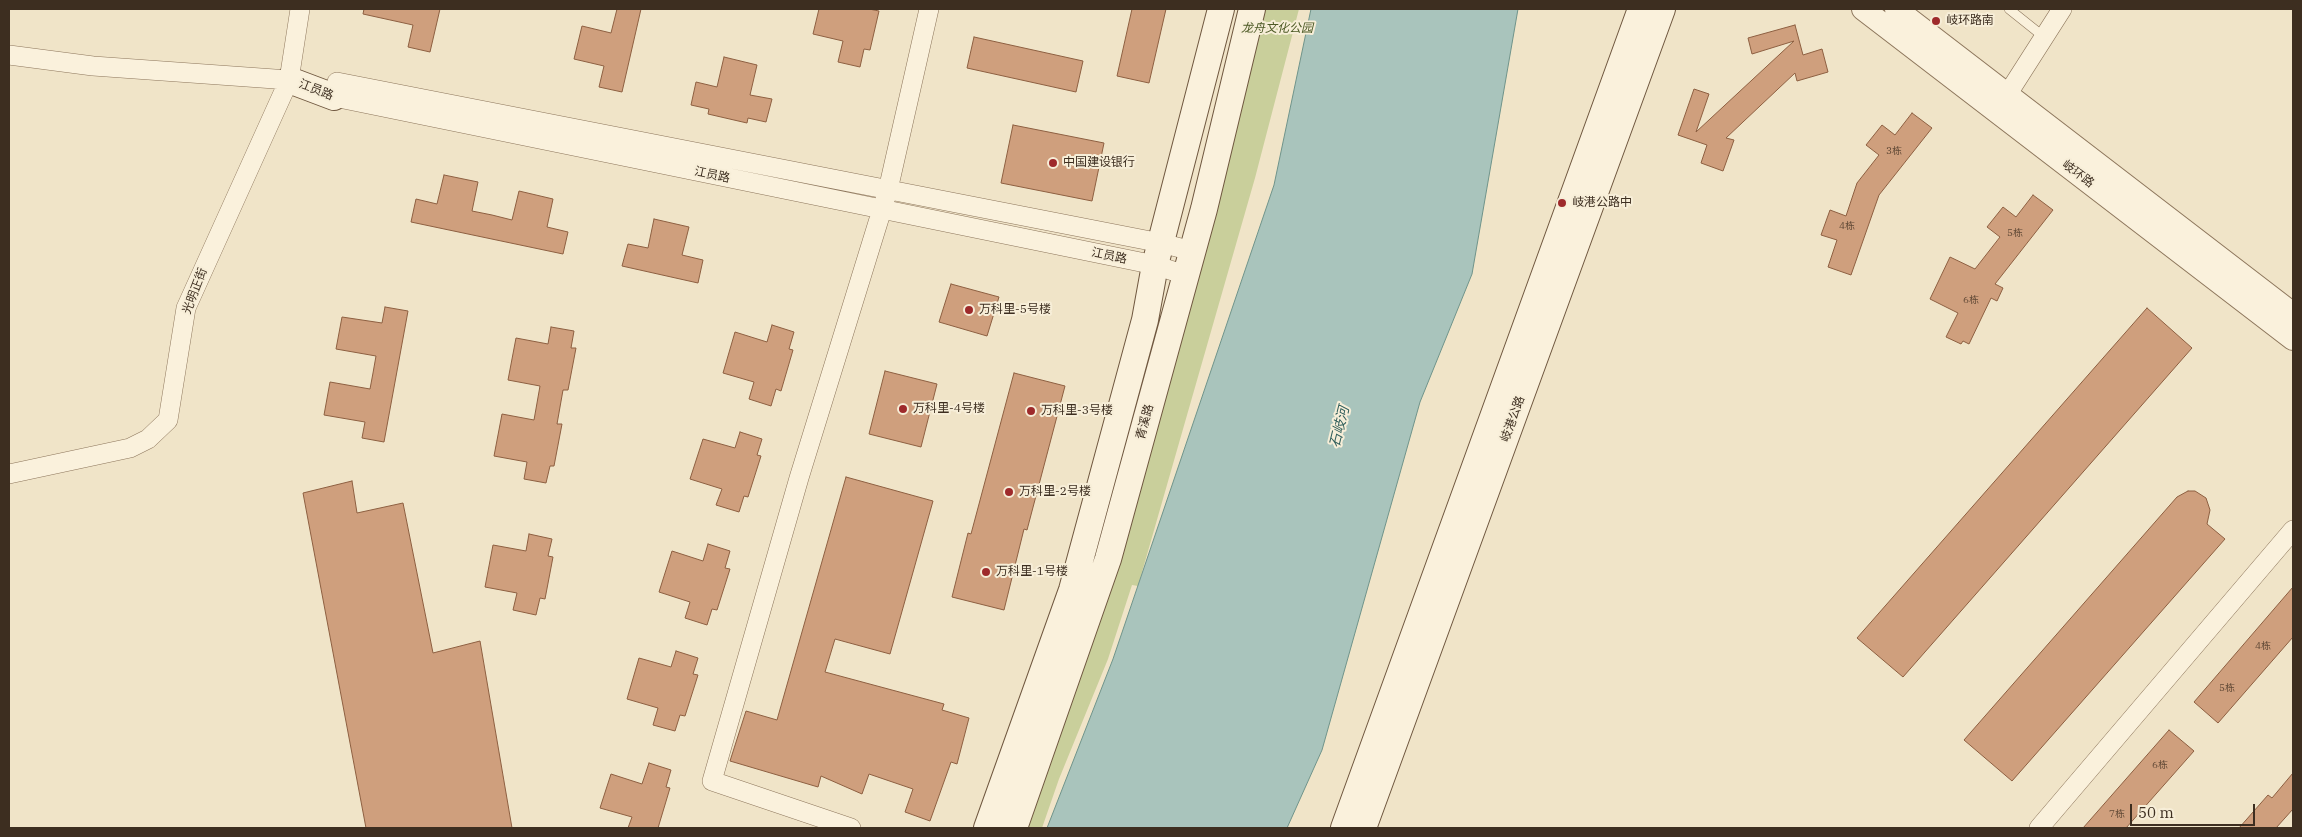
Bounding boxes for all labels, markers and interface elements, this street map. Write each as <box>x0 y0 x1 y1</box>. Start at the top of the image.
place label: 岐环路南 <box>1946 14 1994 28</box>
marker: 岐环路南 <box>1930 15 1942 27</box>
park label: 龙舟文化公园 <box>1241 22 1313 36</box>
street label: 江员路 <box>297 77 335 103</box>
house number: 3栋 <box>1886 145 1902 157</box>
place label: 中国建设银行 <box>1063 156 1135 170</box>
marker: 中国建设银行 <box>1047 157 1059 169</box>
street label: 岐环路 <box>2059 157 2097 191</box>
street label: 江员路 <box>693 164 731 186</box>
place label: 岐港公路中 <box>1572 196 1632 210</box>
marker: 岐港公路中 <box>1556 197 1568 209</box>
house number: 4栋 <box>1839 220 1855 232</box>
house number: 5栋 <box>2007 227 2023 239</box>
street label: 江员路 <box>1090 245 1128 267</box>
street label: 光明正街 <box>180 266 210 316</box>
house number: 6栋 <box>1963 294 1979 306</box>
place label: 万科里-5号楼 <box>979 303 1051 317</box>
marker: 万科里-5号楼 <box>963 304 975 316</box>
street label: 岐港公路 <box>1498 394 1528 444</box>
place label: 万科里-4号楼 <box>913 402 985 416</box>
marker: 万科里-4号楼 <box>897 403 909 415</box>
street label: 青溪路 <box>1133 403 1157 441</box>
place label: 万科里-3号楼 <box>1041 404 1113 418</box>
marker: 万科里-3号楼 <box>1025 405 1037 417</box>
water label: 石岐河 <box>1327 405 1353 449</box>
place label: 万科里-2号楼 <box>1019 485 1091 499</box>
marker: 万科里-2号楼 <box>1003 486 1015 498</box>
place label: 万科里-1号楼 <box>996 565 1068 579</box>
marker: 万科里-1号楼 <box>980 566 992 578</box>
house number: 4栋 <box>2255 640 2271 652</box>
house number: 5栋 <box>2219 682 2235 694</box>
house number: 6栋 <box>2152 759 2168 771</box>
scale bar <box>2132 794 2257 826</box>
text: 50 m <box>2138 803 2174 822</box>
house number: 7栋 <box>2109 808 2125 820</box>

